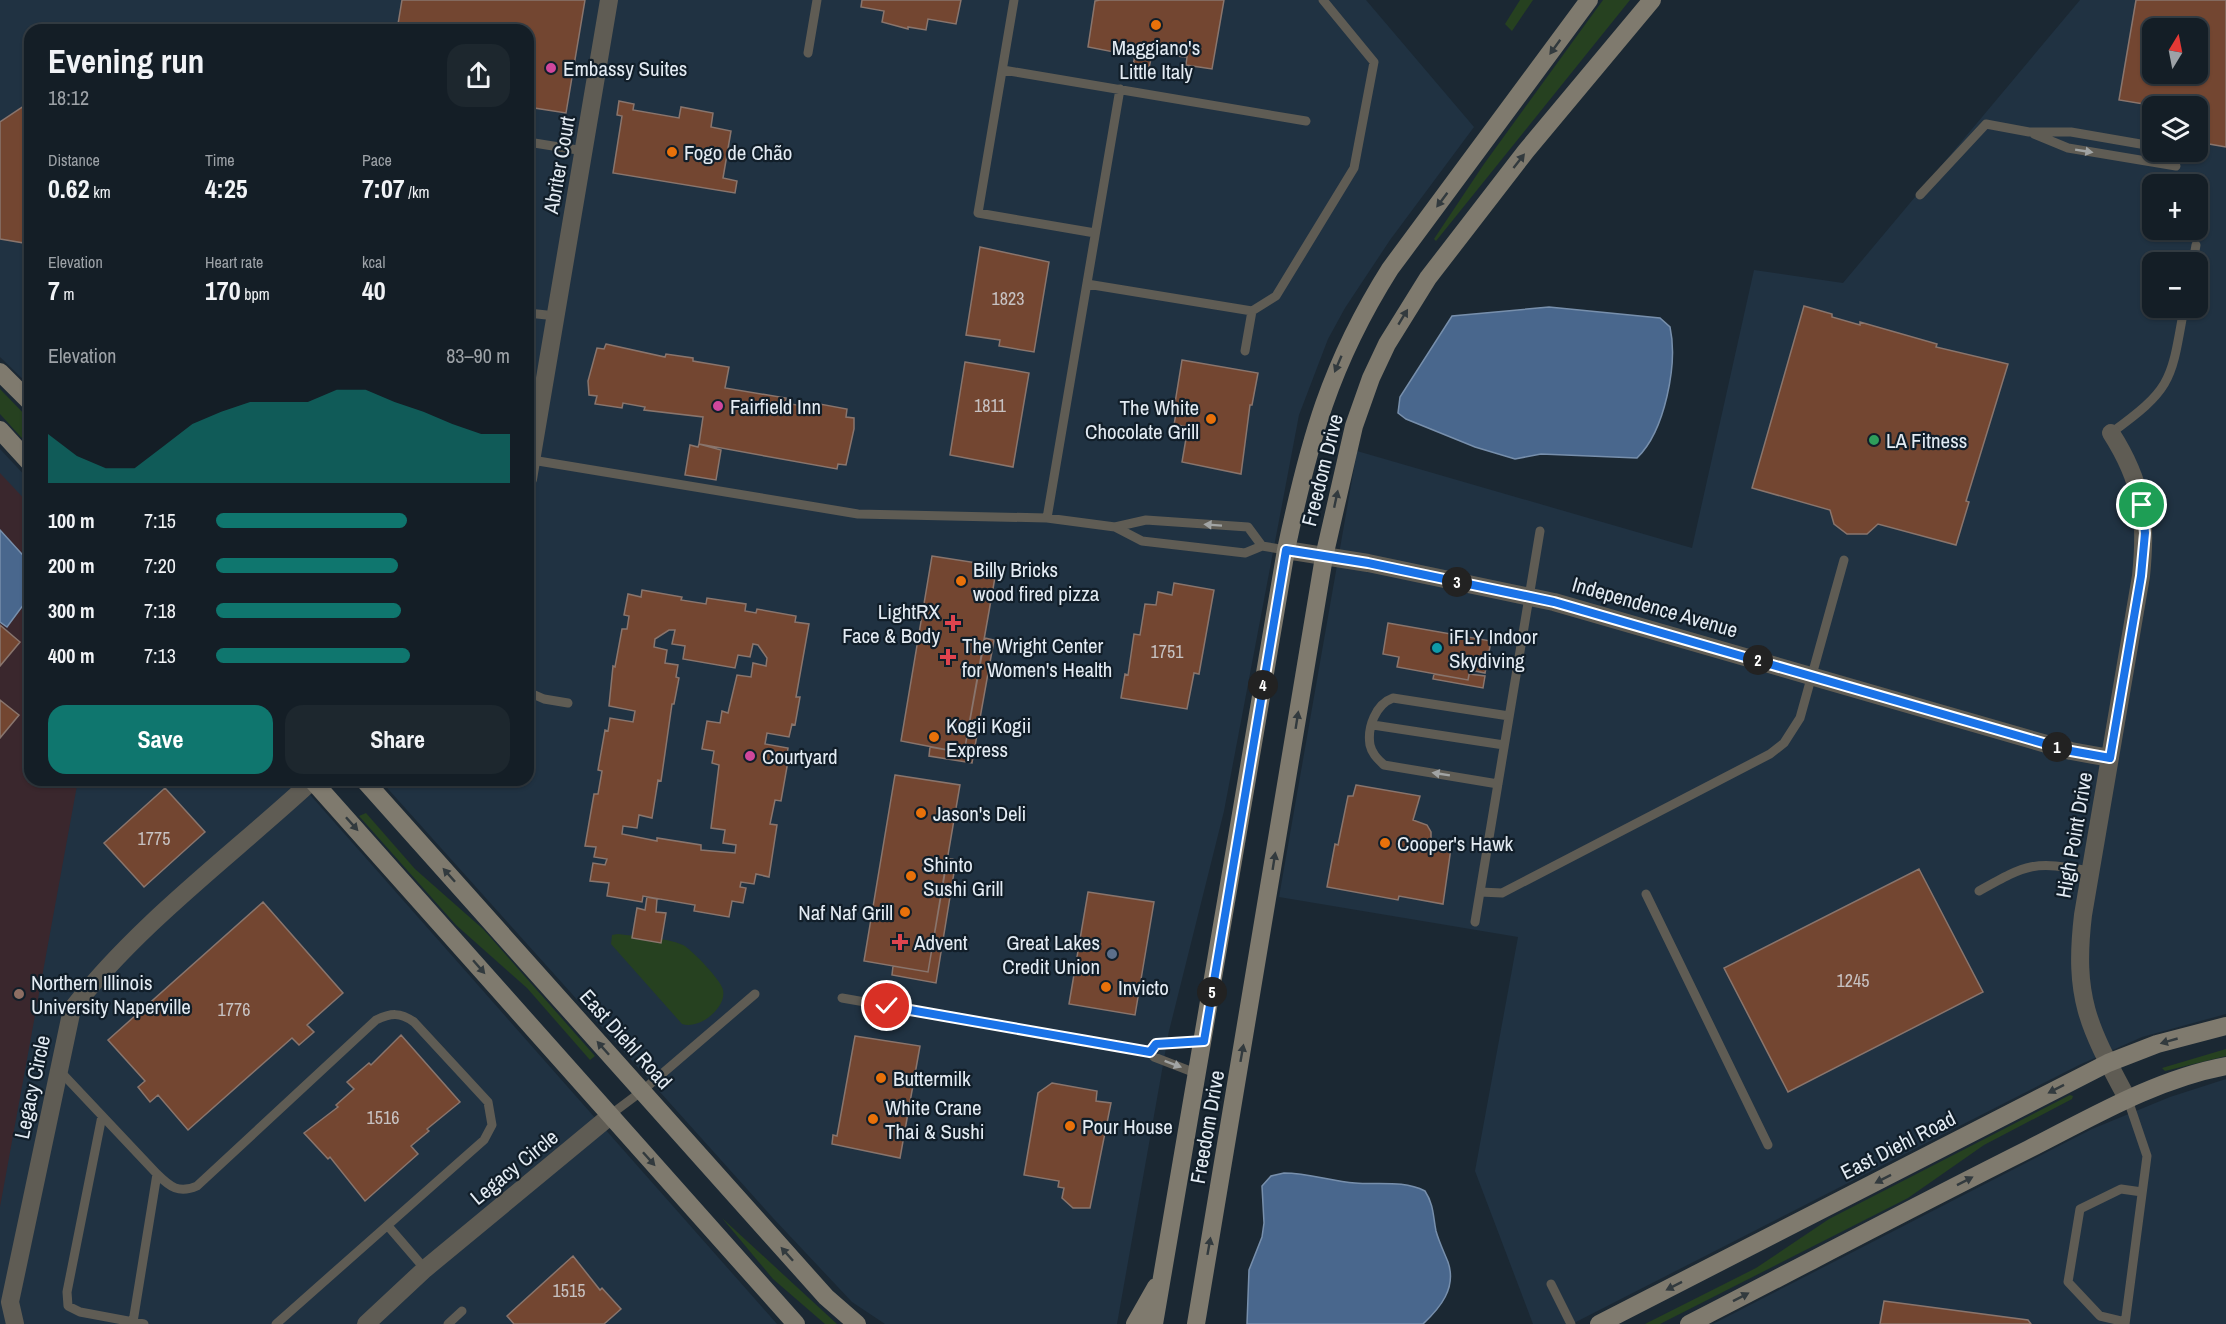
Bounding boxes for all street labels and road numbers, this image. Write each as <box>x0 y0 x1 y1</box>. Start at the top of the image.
street label: Abriter Court <box>536 114 582 217</box>
street label: Freedom Drive <box>1294 411 1350 529</box>
street label: Independence Avenue <box>1569 569 1741 645</box>
street label: High Point Drive <box>2049 770 2099 900</box>
street label: East Diehl Road <box>573 983 679 1095</box>
street label: Legacy Circle <box>7 1032 57 1142</box>
street label: Freedom Drive <box>1183 1068 1231 1186</box>
street label: East Diehl Road <box>1836 1104 1960 1186</box>
street label: Legacy Circle <box>464 1123 564 1211</box>

